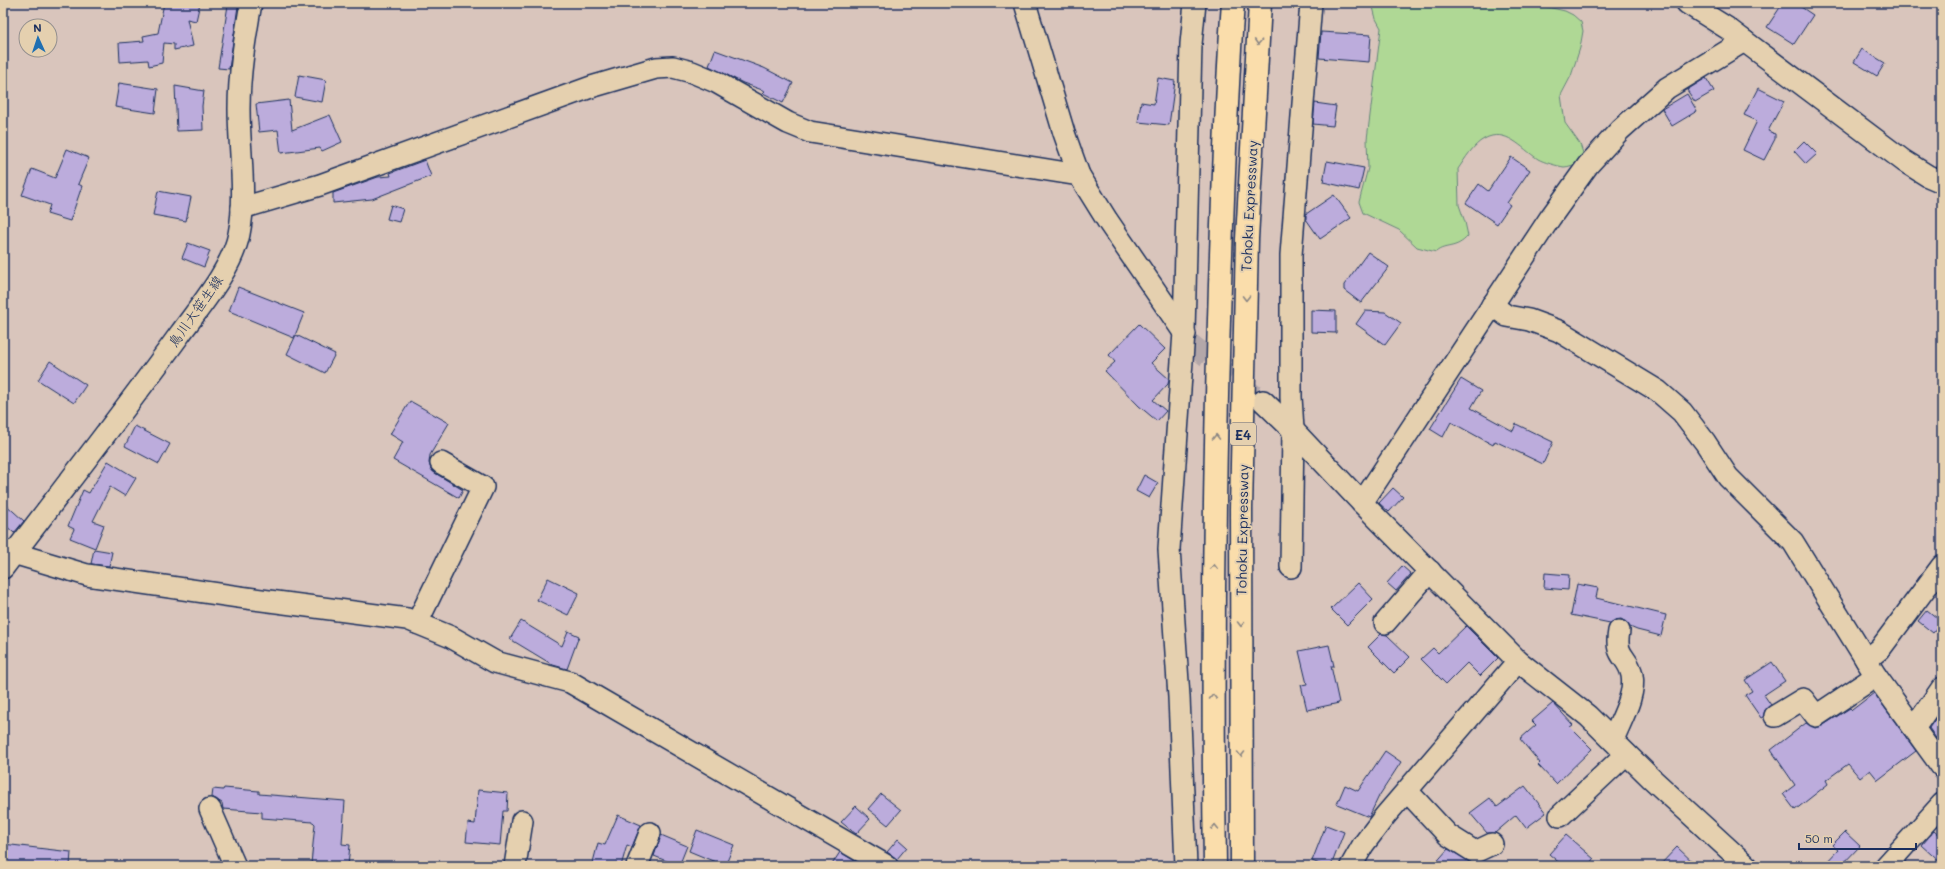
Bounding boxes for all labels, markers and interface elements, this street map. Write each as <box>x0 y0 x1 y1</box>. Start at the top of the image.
north arrow <box>18 18 58 58</box>
text: N <box>33 20 42 35</box>
one-way arrow <box>1253 39 1262 45</box>
street label: Tohoku Expressway <box>1236 140 1262 272</box>
street label: 鳥川大笹生線 <box>163 271 227 351</box>
one-way arrow <box>1242 295 1250 301</box>
road number: E4 <box>1230 423 1256 445</box>
one-way arrow <box>1212 434 1220 440</box>
street label: Tohoku Expressway <box>1231 464 1253 596</box>
one-way arrow <box>1210 564 1218 570</box>
one-way arrow <box>1237 621 1245 627</box>
one-way arrow <box>1209 694 1218 700</box>
one-way arrow <box>1237 751 1245 757</box>
one-way arrow <box>1210 824 1219 830</box>
scale bar <box>1799 825 1916 851</box>
text: 50 m <box>1805 830 1833 846</box>

